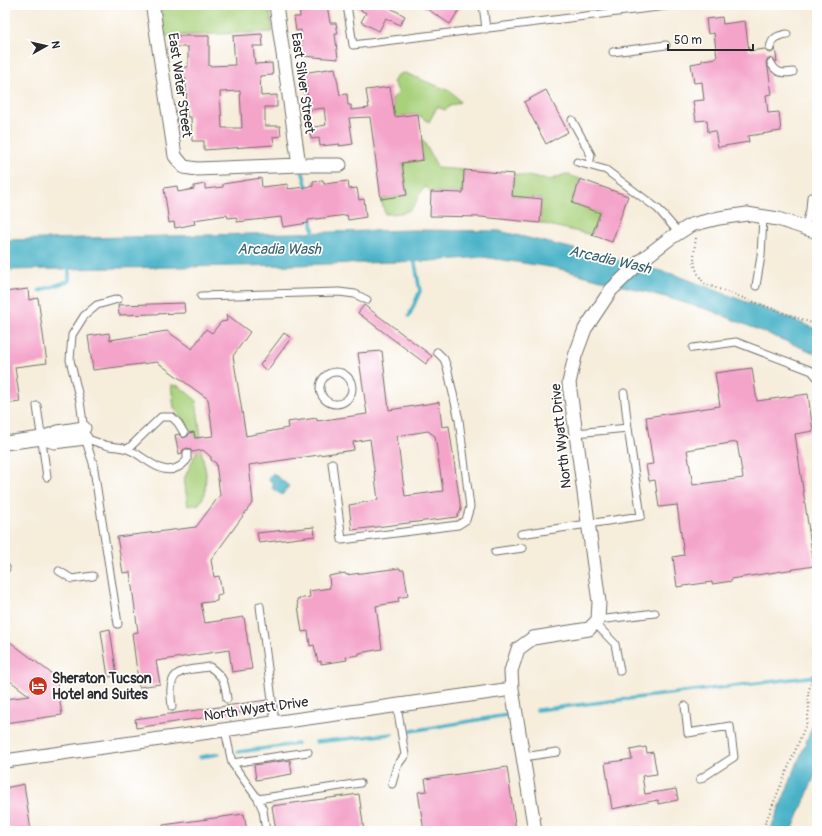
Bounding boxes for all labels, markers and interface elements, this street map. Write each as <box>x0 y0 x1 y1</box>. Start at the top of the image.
north arrow <box>26 26 66 66</box>
scale bar <box>668 26 753 52</box>
street label: East Silver Street <box>287 31 319 135</box>
street label: East Water Street <box>164 32 196 139</box>
text: 50 m <box>674 33 702 48</box>
text: N <box>48 40 62 50</box>
water label: Arcadia Wash <box>237 240 322 259</box>
water label: Arcadia Wash <box>567 241 654 279</box>
street label: North Wyatt Drive <box>547 383 575 489</box>
place label: Sheraton Tucson Hotel and Suites <box>52 670 152 703</box>
hotel icon: Sheraton Tucson Hotel and Suites <box>27 675 49 697</box>
street label: North Wyatt Drive <box>203 693 309 725</box>

